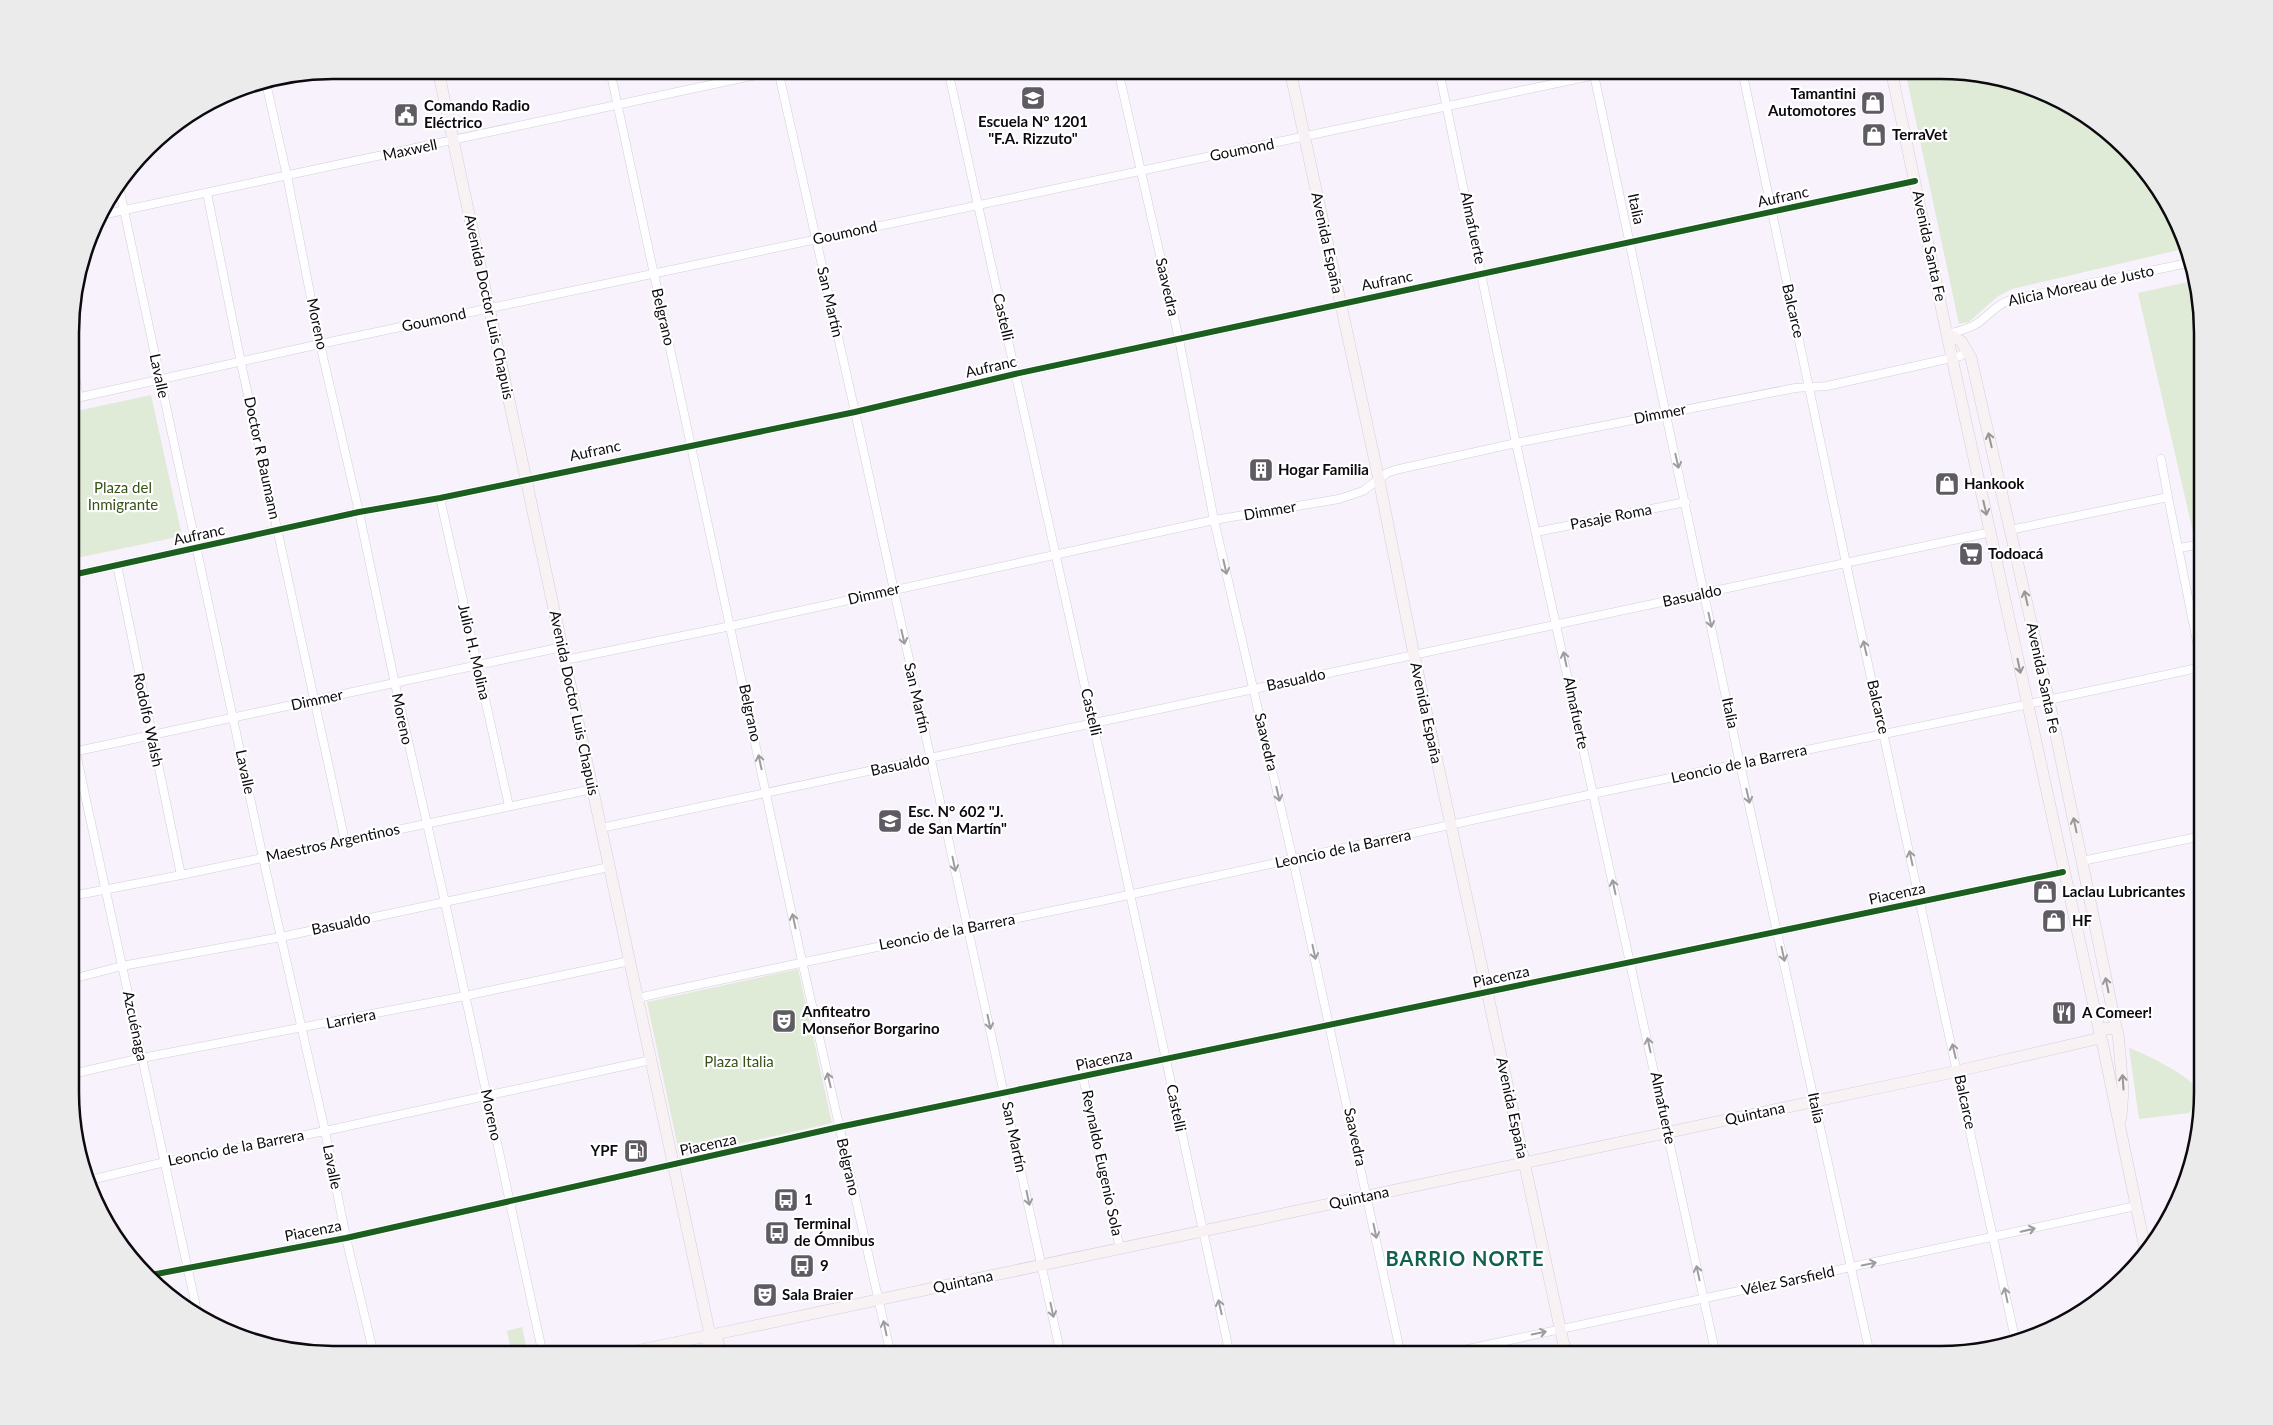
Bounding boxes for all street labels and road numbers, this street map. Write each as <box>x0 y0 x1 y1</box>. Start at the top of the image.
street label: Maxwell <box>381 134 439 164</box>
street label: Goumond <box>1208 134 1276 164</box>
street label: Aufranc <box>1756 182 1810 210</box>
street label: Avenida Santa Fe <box>1909 189 1951 303</box>
street label: Avenida España <box>1308 190 1348 295</box>
street label: Almafuerte <box>1458 190 1490 266</box>
street label: Italia <box>1625 192 1649 226</box>
street label: Avenida Doctor Luis Chapuis <box>462 213 518 401</box>
street label: Goumond <box>811 216 879 248</box>
street label: Saavedra <box>1153 256 1183 318</box>
street label: Alicia Moreau de Justo <box>2006 261 2155 309</box>
street label: San Martín <box>814 265 848 339</box>
street label: Aufranc <box>1360 266 1414 294</box>
street label: Balcarce <box>1779 282 1809 340</box>
street label: Belgrano <box>649 286 679 347</box>
street label: Castelli <box>990 291 1018 342</box>
street label: Moreno <box>304 296 332 351</box>
street label: Goumond <box>400 303 468 335</box>
street label: Aufranc <box>963 351 1018 381</box>
street label: Lavalle <box>146 352 173 400</box>
street label: Doctor R Baumann <box>241 395 285 521</box>
street label: Dimmer <box>1632 399 1688 427</box>
street label: Aufranc <box>568 436 622 464</box>
street label: Dimmer <box>1242 496 1298 523</box>
street label: Pasaje Roma <box>1568 499 1653 533</box>
street label: Aufranc <box>172 520 226 548</box>
street label: Dimmer <box>846 578 902 608</box>
street label: Basualdo <box>1661 580 1723 610</box>
street label: Julio H. Molina <box>455 602 495 702</box>
street label: Avenida Doctor Luis Chapuis <box>547 609 603 797</box>
street label: Avenida Santa Fe <box>2023 621 2065 735</box>
street label: Avenida España <box>1407 660 1447 765</box>
street label: San Martín <box>901 661 935 735</box>
street label: Basualdo <box>1265 664 1327 694</box>
street label: Rodolfo Walsh <box>130 671 168 768</box>
street label: Almafuerte <box>1561 675 1593 751</box>
street label: Balcarce <box>1864 678 1894 736</box>
street label: Belgrano <box>736 682 766 743</box>
street label: Dimmer <box>289 685 345 713</box>
street label: Castelli <box>1078 686 1106 737</box>
street label: Moreno <box>389 691 417 746</box>
street label: Italia <box>1719 696 1743 730</box>
street label: Saavedra <box>1252 711 1282 773</box>
street label: Leoncio de la Barrera <box>1669 740 1808 786</box>
street label: Lavalle <box>232 748 259 796</box>
street label: Basualdo <box>869 749 931 779</box>
street label: Maestros Argentinos <box>264 819 401 865</box>
street label: Leoncio de la Barrera <box>1273 825 1412 871</box>
street label: Piacenza <box>1867 878 1927 908</box>
street label: Basualdo <box>310 908 372 938</box>
street label: Leoncio de la Barrera <box>877 909 1016 953</box>
street label: Piacenza <box>1471 961 1531 991</box>
street label: Azcuénaga <box>120 989 152 1063</box>
street label: Larriera <box>324 1004 377 1032</box>
street label: Piacenza <box>1074 1044 1134 1074</box>
street label: Avenida España <box>1493 1055 1533 1160</box>
street label: Almafuerte <box>1648 1070 1680 1146</box>
street label: Balcarce <box>1951 1073 1981 1131</box>
street label: Castelli <box>1163 1082 1191 1133</box>
street label: Moreno <box>478 1087 506 1142</box>
street label: Reynaldo Eugenio Sola <box>1079 1088 1127 1237</box>
street label: Italia <box>1805 1091 1829 1125</box>
street label: Quintana <box>1723 1098 1786 1128</box>
street label: San Martín <box>999 1100 1031 1174</box>
street label: Saavedra <box>1341 1106 1371 1168</box>
street label: Leoncio de la Barrera <box>166 1125 305 1169</box>
street label: Piacenza <box>678 1129 738 1159</box>
street label: Belgrano <box>834 1136 864 1197</box>
street label: Lavalle <box>320 1143 346 1191</box>
street label: Quintana <box>1327 1182 1390 1212</box>
street label: Piacenza <box>283 1216 343 1244</box>
street label: Vélez Sarsfield <box>1740 1261 1836 1299</box>
street label: Quintana <box>931 1266 994 1296</box>

